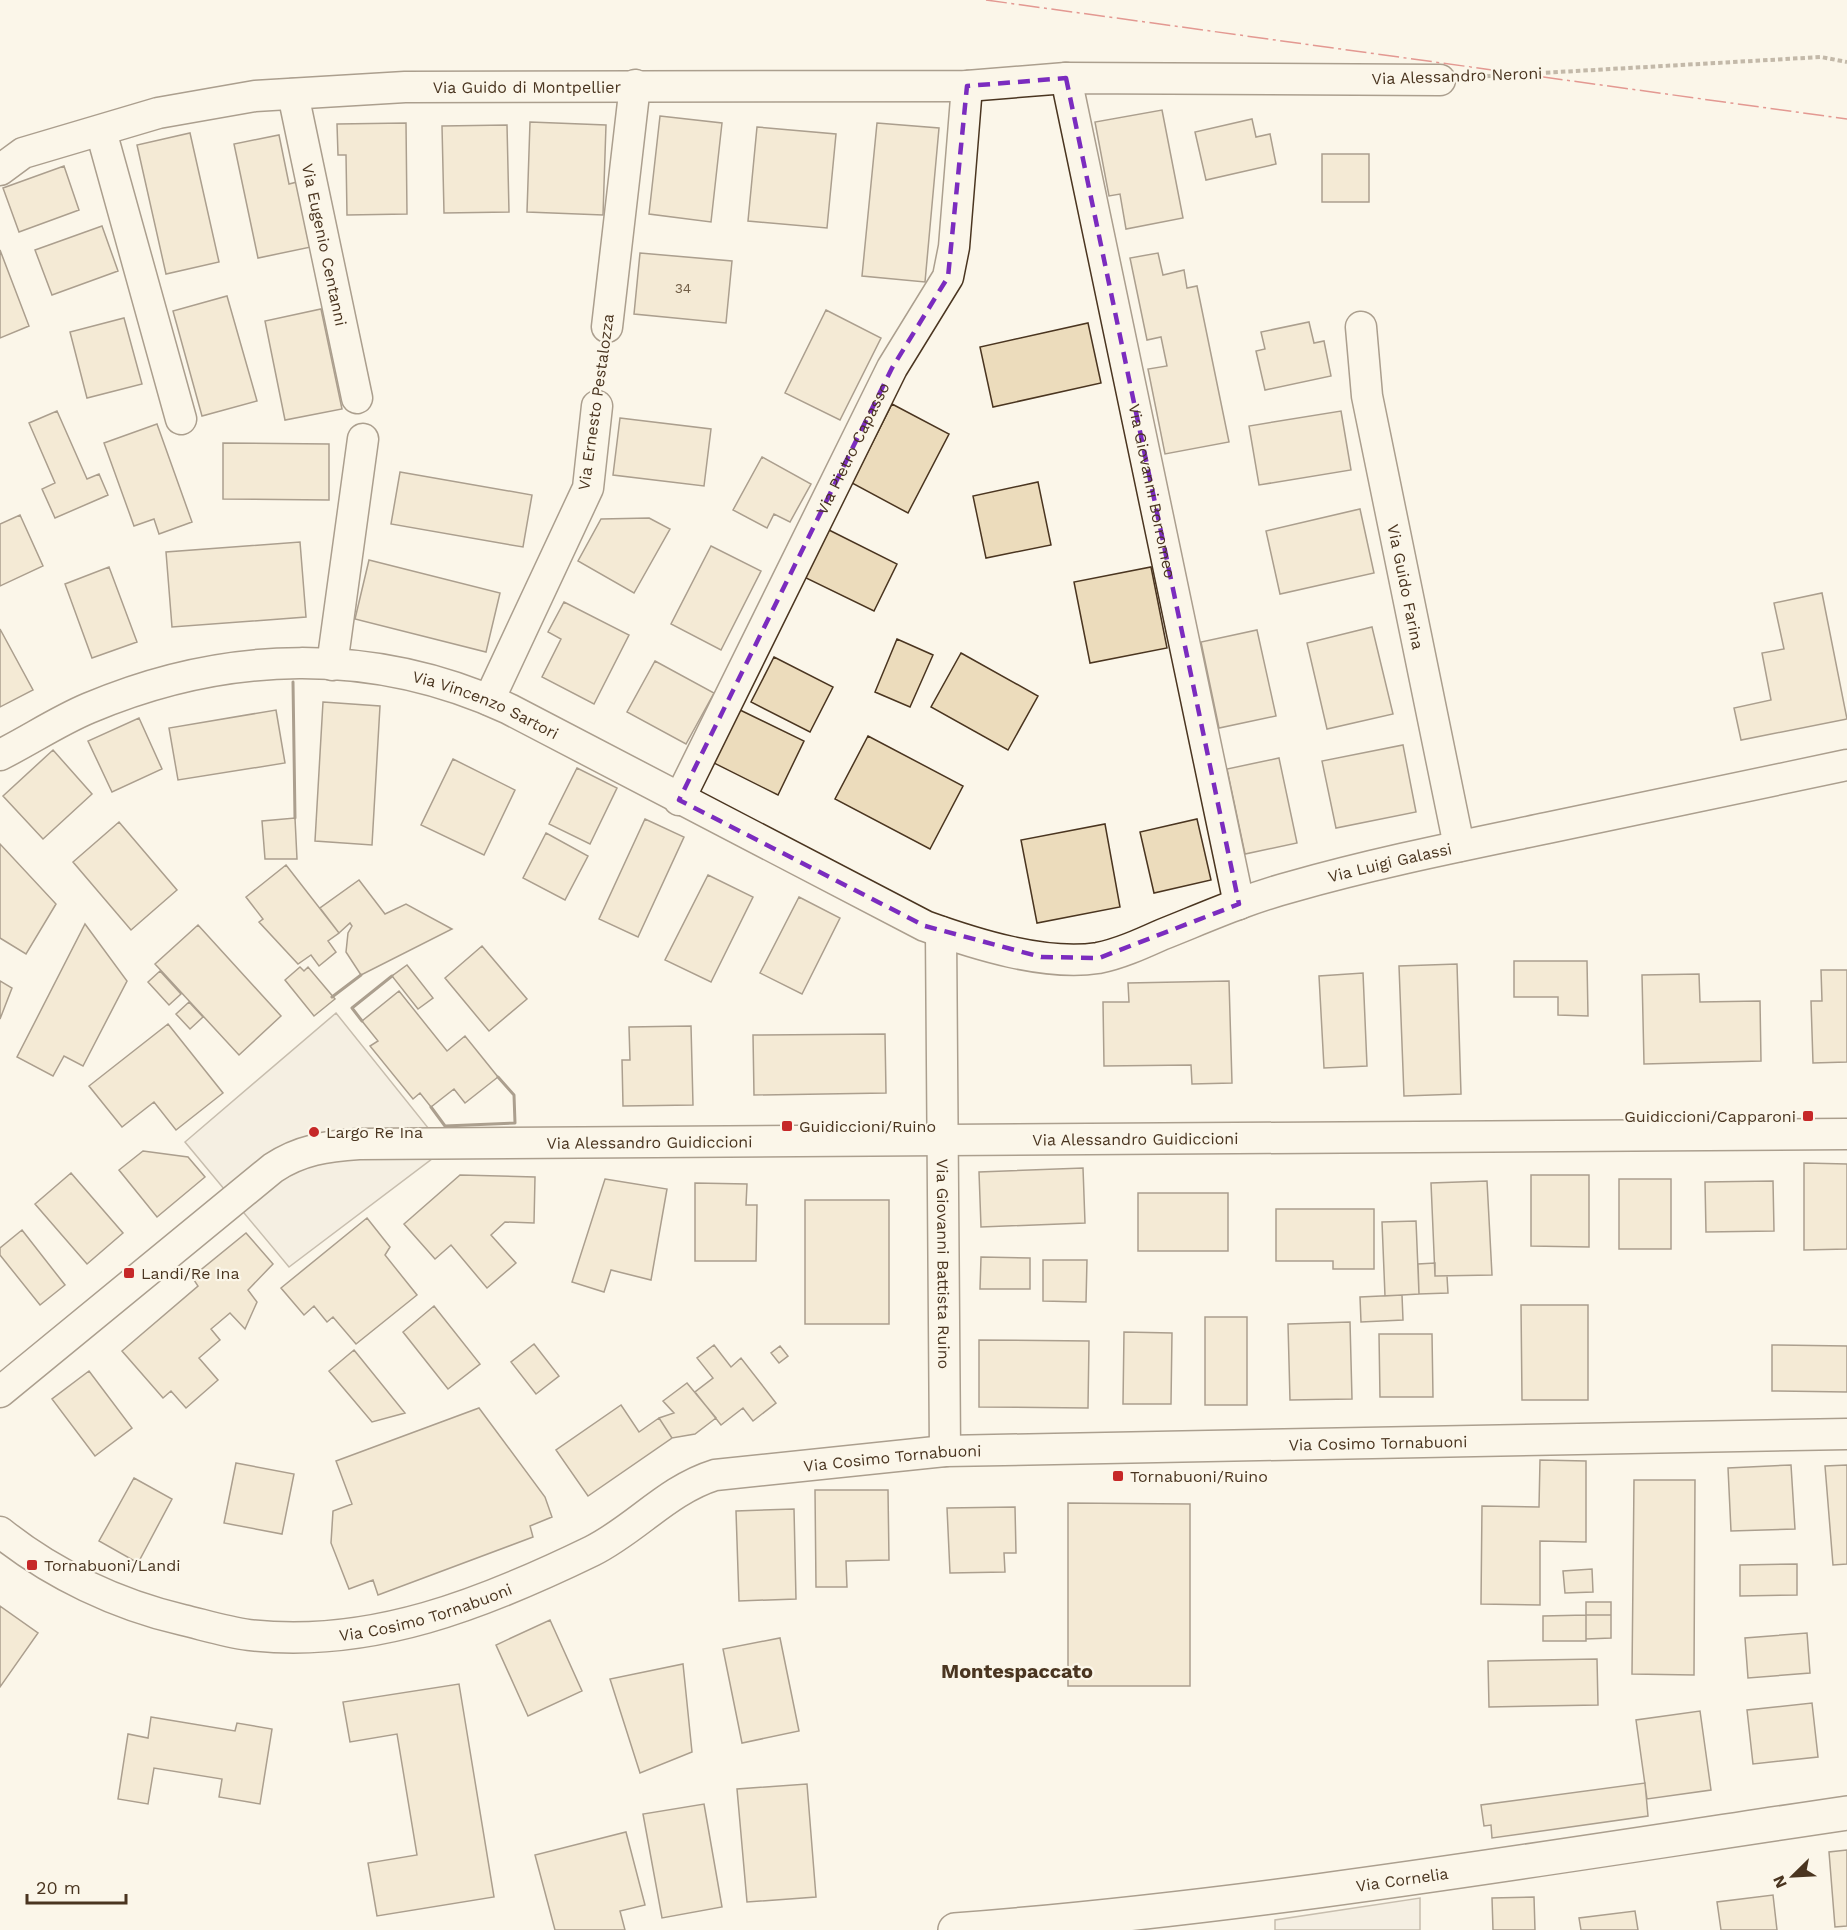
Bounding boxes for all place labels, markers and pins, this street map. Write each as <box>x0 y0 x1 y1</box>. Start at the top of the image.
place label: Guidiccioni/Capparoni <box>1624 1107 1796 1126</box>
marker: Guidiccioni/Capparoni <box>1801 1109 1815 1123</box>
place label: Guidiccioni/Ruino <box>799 1117 936 1136</box>
marker: Guidiccioni/Ruino <box>780 1119 794 1133</box>
place label: Largo Re Ina <box>326 1123 423 1142</box>
marker: Largo Re Ina <box>307 1125 321 1139</box>
place label: Landi/Re Ina <box>141 1264 239 1283</box>
marker: Landi/Re Ina <box>122 1266 136 1280</box>
place label: Tornabuoni/Ruino <box>1130 1467 1268 1486</box>
marker: Tornabuoni/Ruino <box>1111 1469 1125 1483</box>
place label: Tornabuoni/Landi <box>44 1556 180 1575</box>
marker: Tornabuoni/Landi <box>25 1558 39 1572</box>

